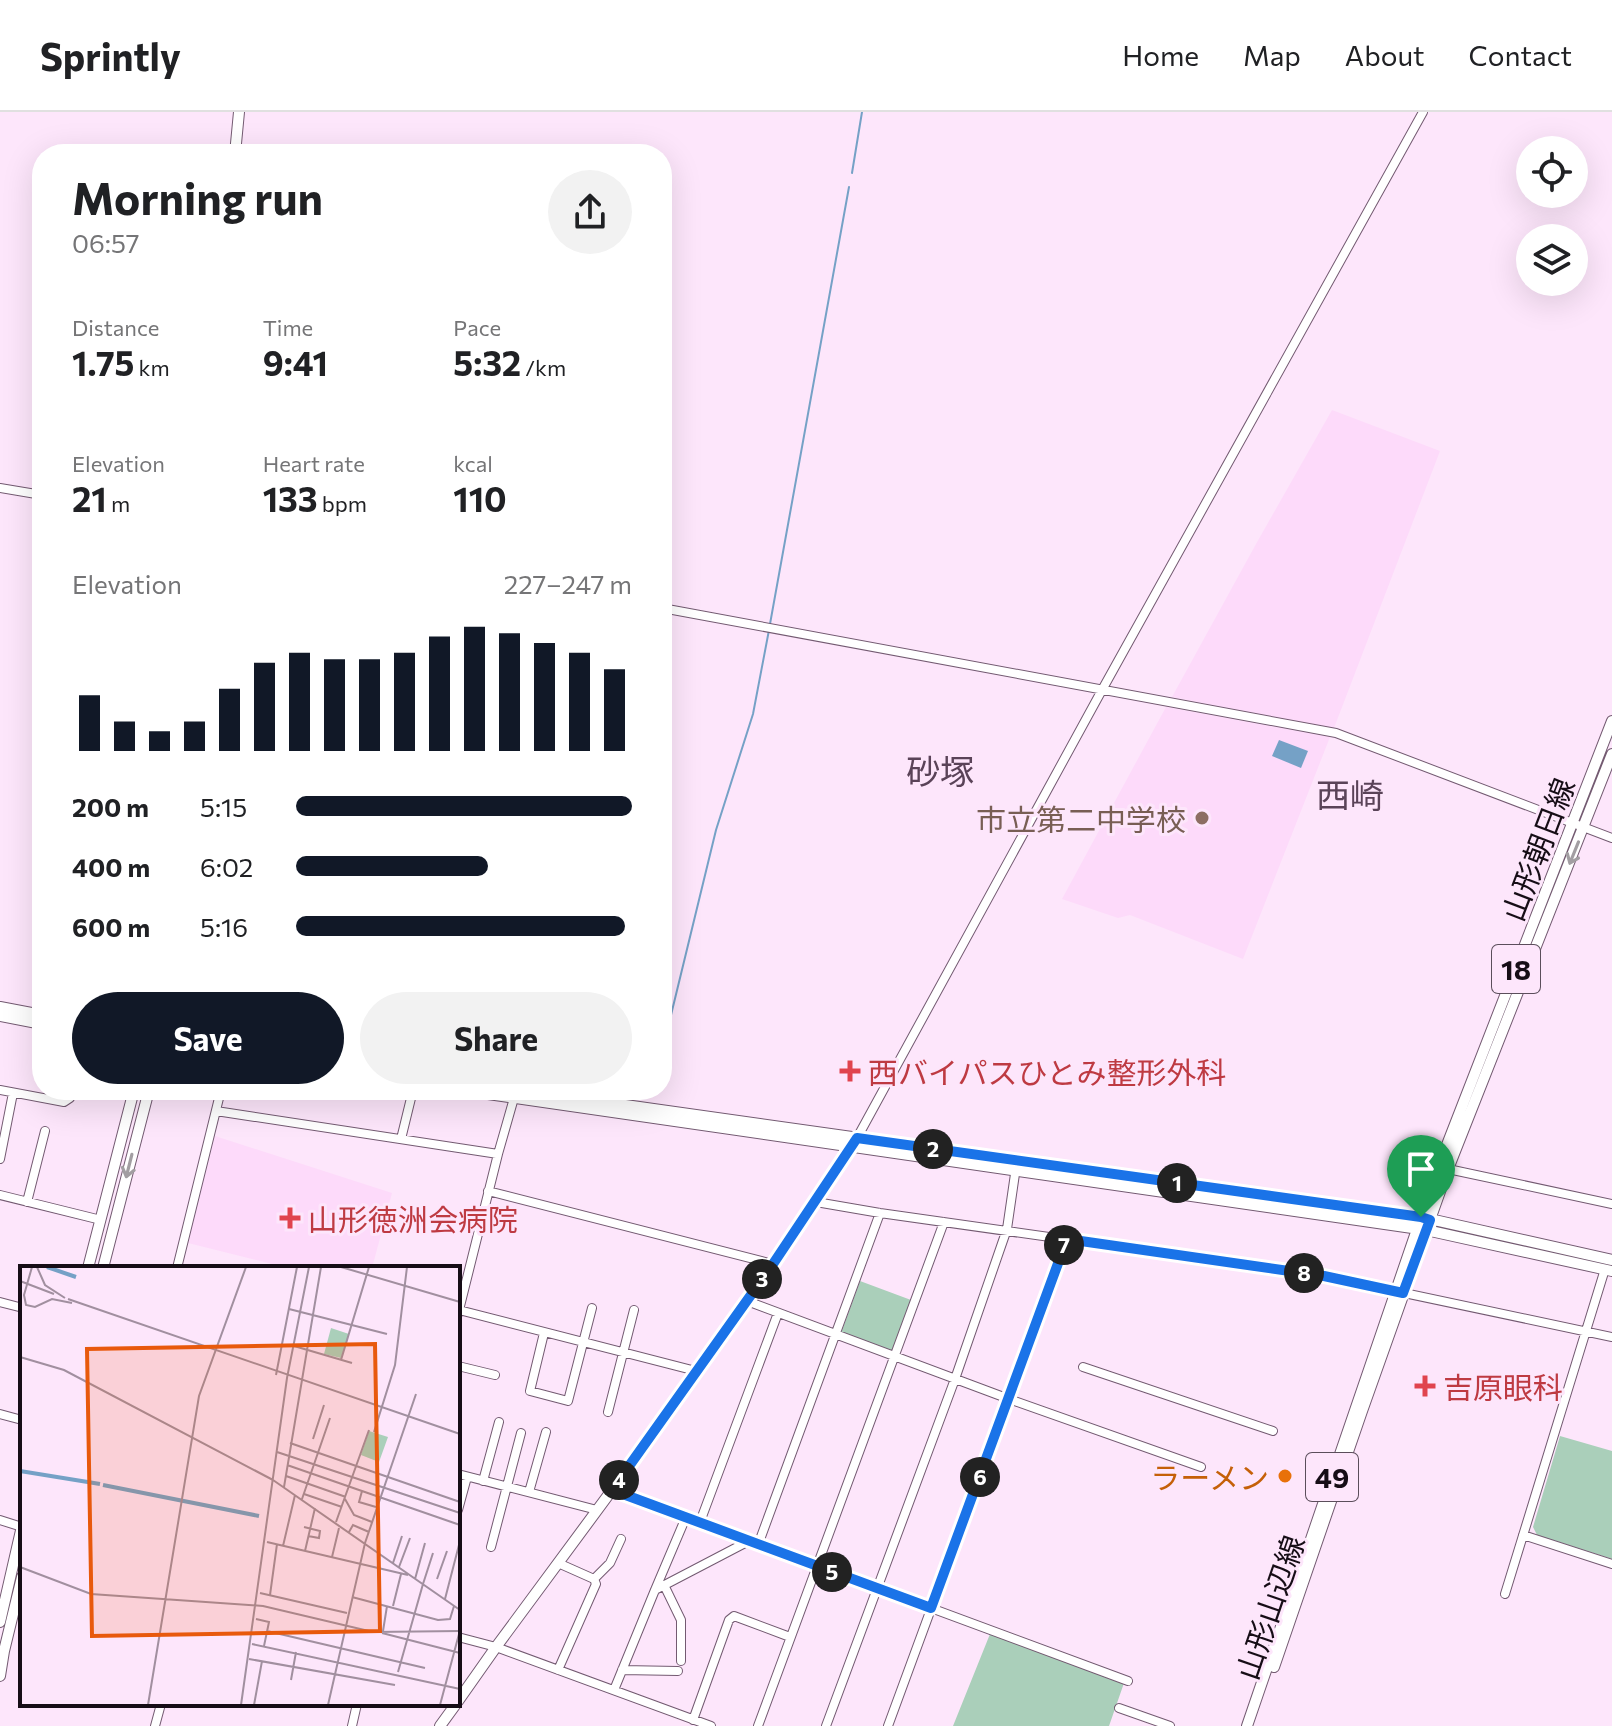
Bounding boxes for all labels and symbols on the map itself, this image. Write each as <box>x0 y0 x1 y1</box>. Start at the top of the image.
district label: 砂塚 <box>906 749 974 791</box>
street label: 山形朝日線 <box>1493 772 1581 926</box>
district label: 西崎 <box>1316 773 1384 815</box>
place label: 市立第二中学校 <box>976 800 1186 837</box>
marker: 市立第二中学校 <box>1193 809 1211 827</box>
one-way arrow <box>1566 840 1580 865</box>
road number: 18 <box>1492 945 1540 993</box>
place label: 西バイパスひとみ整形外科 <box>868 1053 1227 1090</box>
marker: 西バイパスひとみ整形外科 <box>839 1060 861 1082</box>
pin: 2 <box>913 1129 953 1169</box>
pin <box>1387 1135 1455 1217</box>
one-way arrow <box>121 1152 136 1178</box>
pin: 1 <box>1157 1163 1197 1203</box>
place label: 山形徳洲会病院 <box>308 1200 518 1237</box>
marker: 山形徳洲会病院 <box>279 1207 301 1229</box>
pin: 7 <box>1044 1225 1084 1265</box>
pin: 8 <box>1284 1253 1324 1293</box>
pin: 3 <box>742 1259 782 1299</box>
inset map <box>20 1266 460 1706</box>
place label: 吉原眼科 <box>1443 1368 1563 1405</box>
marker: 吉原眼科 <box>1414 1375 1436 1397</box>
road number: 49 <box>1306 1453 1358 1501</box>
pin: 6 <box>960 1457 1000 1497</box>
place label: ラーメン <box>1150 1458 1269 1495</box>
pin: 4 <box>599 1460 639 1500</box>
marker: ラーメン <box>1276 1467 1294 1485</box>
street label: 山形山辺線 <box>1227 1530 1311 1684</box>
pin: 5 <box>812 1552 852 1592</box>

